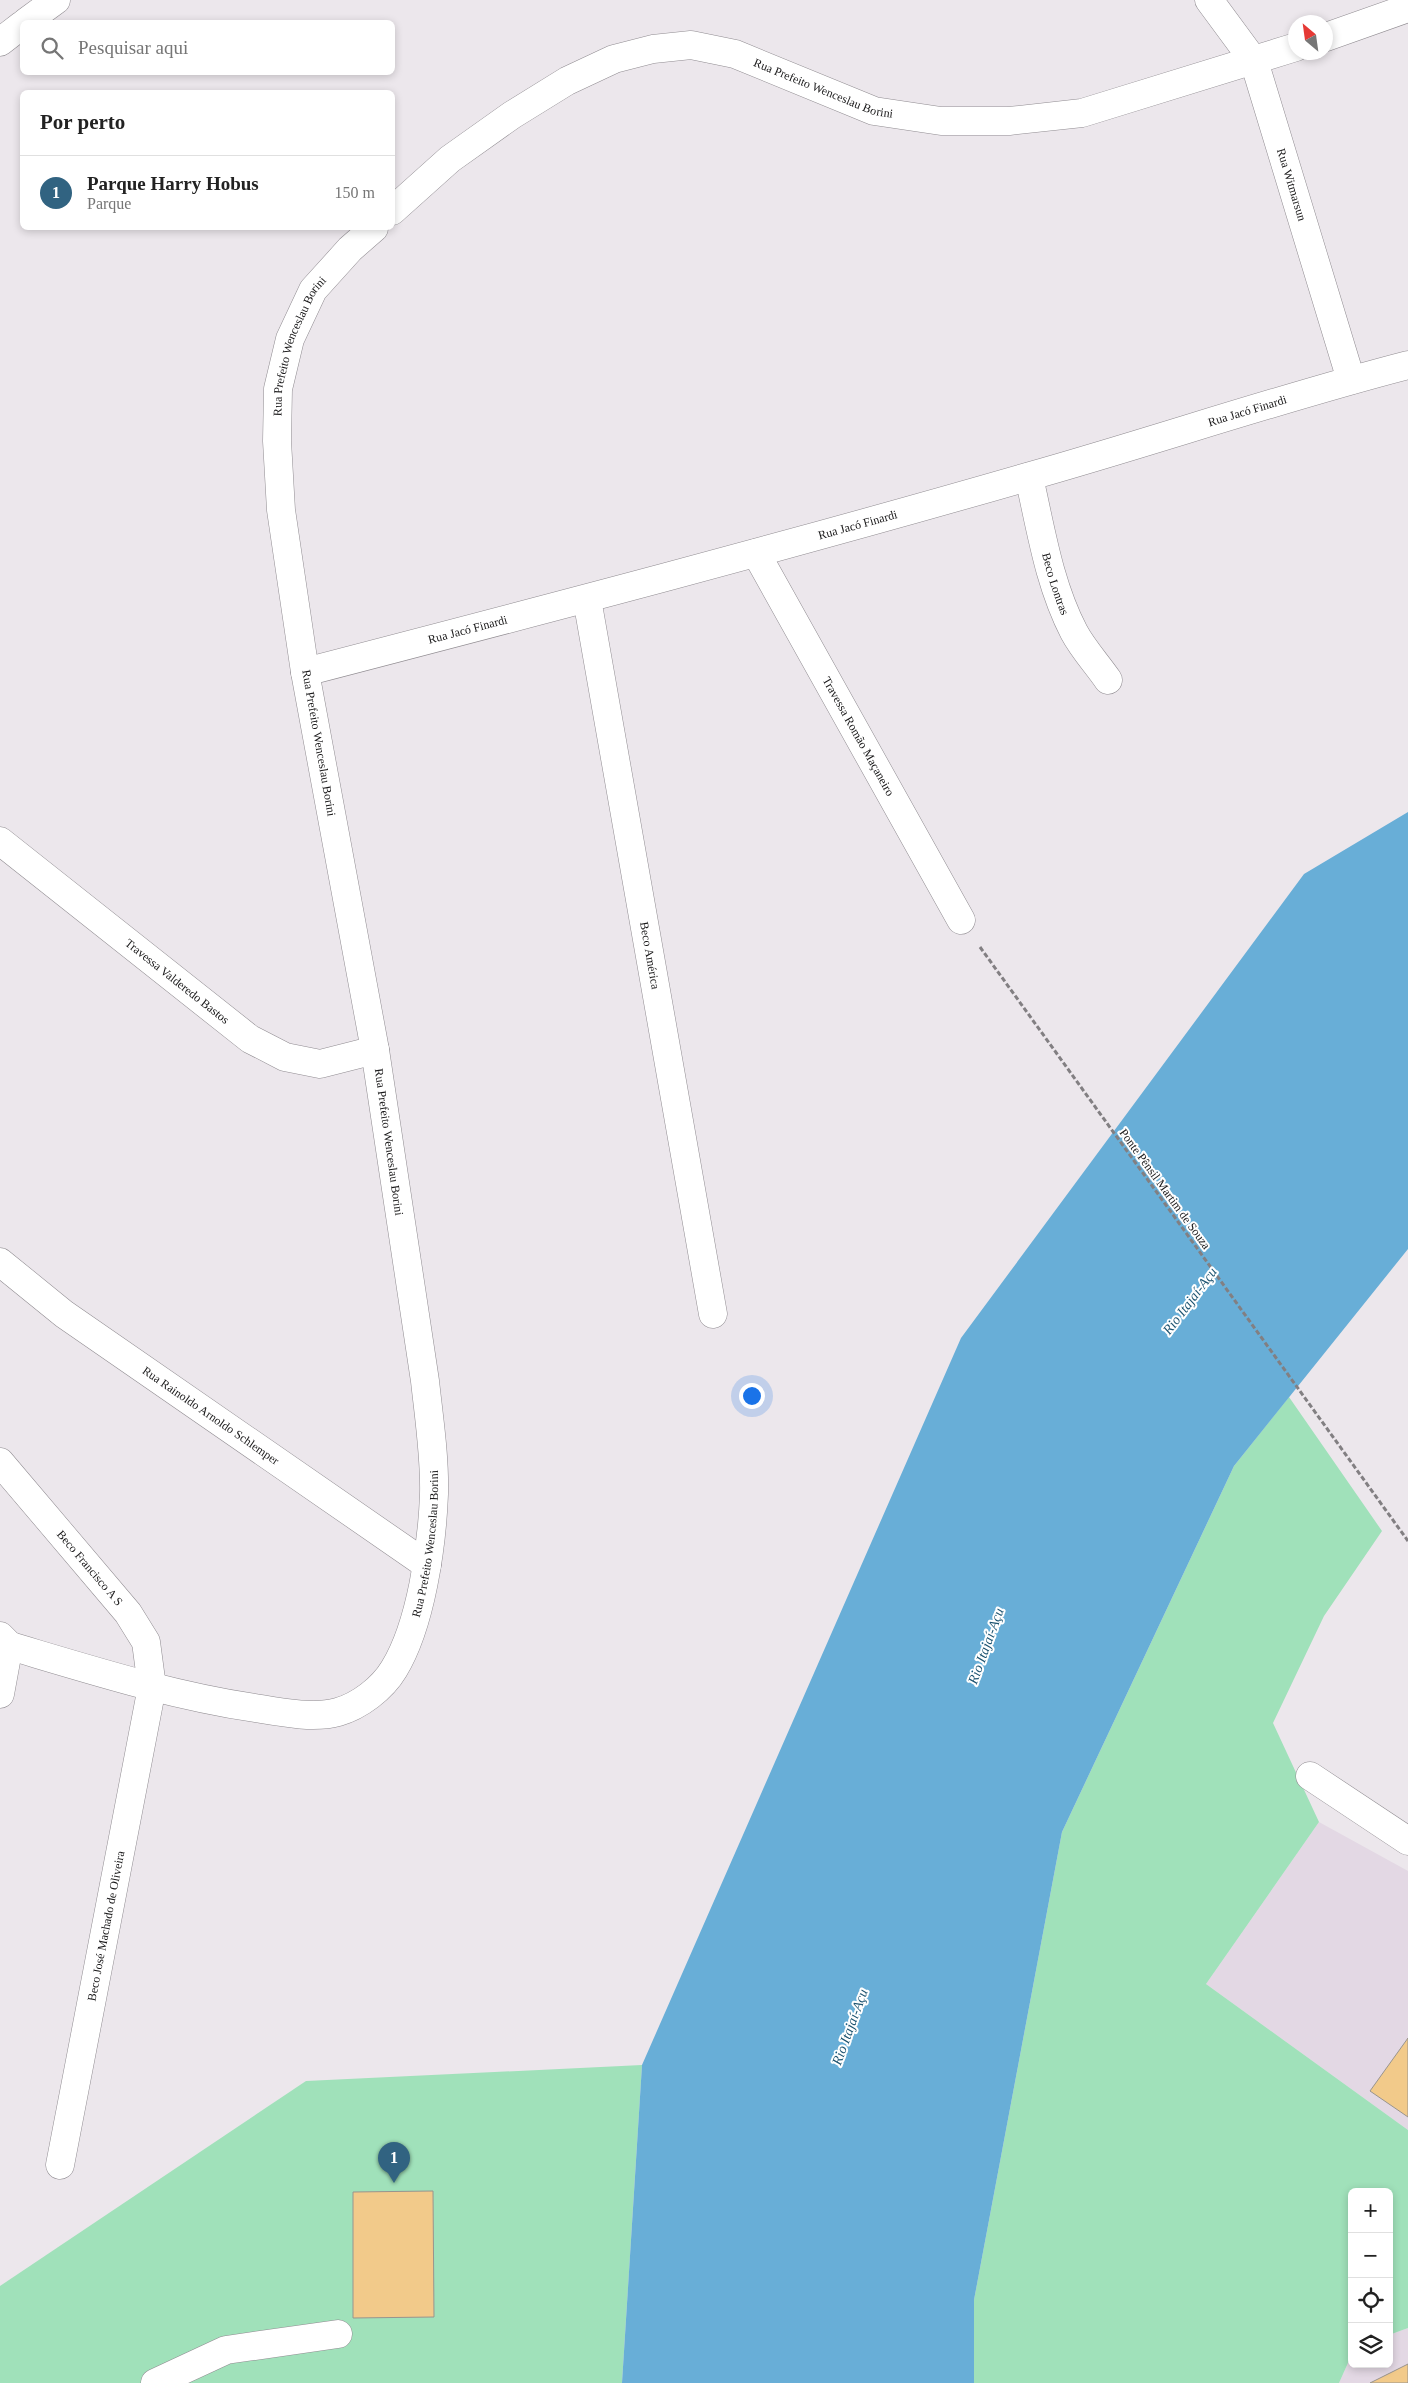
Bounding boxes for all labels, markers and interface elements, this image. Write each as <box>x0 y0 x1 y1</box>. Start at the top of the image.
north arrow <box>1288 15 1333 60</box>
search box <box>20 20 395 75</box>
icon: search <box>38 34 66 62</box>
text: Pesquisar aqui <box>78 37 188 58</box>
street label: Rua Prefeito Wenceslau Borini <box>752 55 895 121</box>
text: Por perto <box>40 110 125 134</box>
street label: Rua Witmarsun <box>1274 147 1309 223</box>
text: Parque Harry Hobus <box>87 173 259 194</box>
text: 1 <box>52 184 60 201</box>
text: 150 m <box>335 184 375 201</box>
text: Parque <box>87 195 131 212</box>
street label: Rua Prefeito Wenceslau Borini <box>270 273 329 416</box>
street label: Rua Jacó Finardi <box>1206 392 1289 429</box>
street label: Rua Jacó Finardi <box>817 507 899 542</box>
street label: Beco Lontras <box>1039 551 1072 617</box>
street label: Rua Jacó Finardi <box>427 612 509 647</box>
street label: Rua Prefeito Wenceslau Borini <box>299 669 339 818</box>
street label: Travessa Romão Maçaneiro <box>820 674 897 798</box>
street label: Beco América <box>637 921 663 991</box>
street label: Travessa Valderedo Bastos <box>122 936 232 1027</box>
street label: Rua Prefeito Wenceslau Borini <box>372 1068 406 1217</box>
street label: Ponte Pênsil Martim de Souza <box>1117 1126 1214 1252</box>
water label: Rio Itajaí-Açu <box>1159 1265 1220 1338</box>
street label: Rua Rainoldo Arnoldo Schlemper <box>140 1363 282 1468</box>
your location <box>739 1383 765 1409</box>
street label: Rua Prefeito Wenceslau Borini <box>409 1469 441 1619</box>
street label: Beco Francisco A S <box>54 1527 126 1609</box>
water label: Rio Itajaí-Açu <box>965 1606 1007 1687</box>
street label: Beco José Machado de Oliveira <box>85 1849 128 2002</box>
water label: Rio Itajaí-Açu <box>829 1987 871 2068</box>
pin: 1 <box>378 2142 410 2183</box>
map controls <box>1348 2188 1393 2368</box>
button: + <box>1348 2188 1393 2233</box>
button: − <box>1348 2233 1393 2278</box>
button: locate <box>1348 2278 1393 2323</box>
button: layers <box>1348 2323 1393 2368</box>

